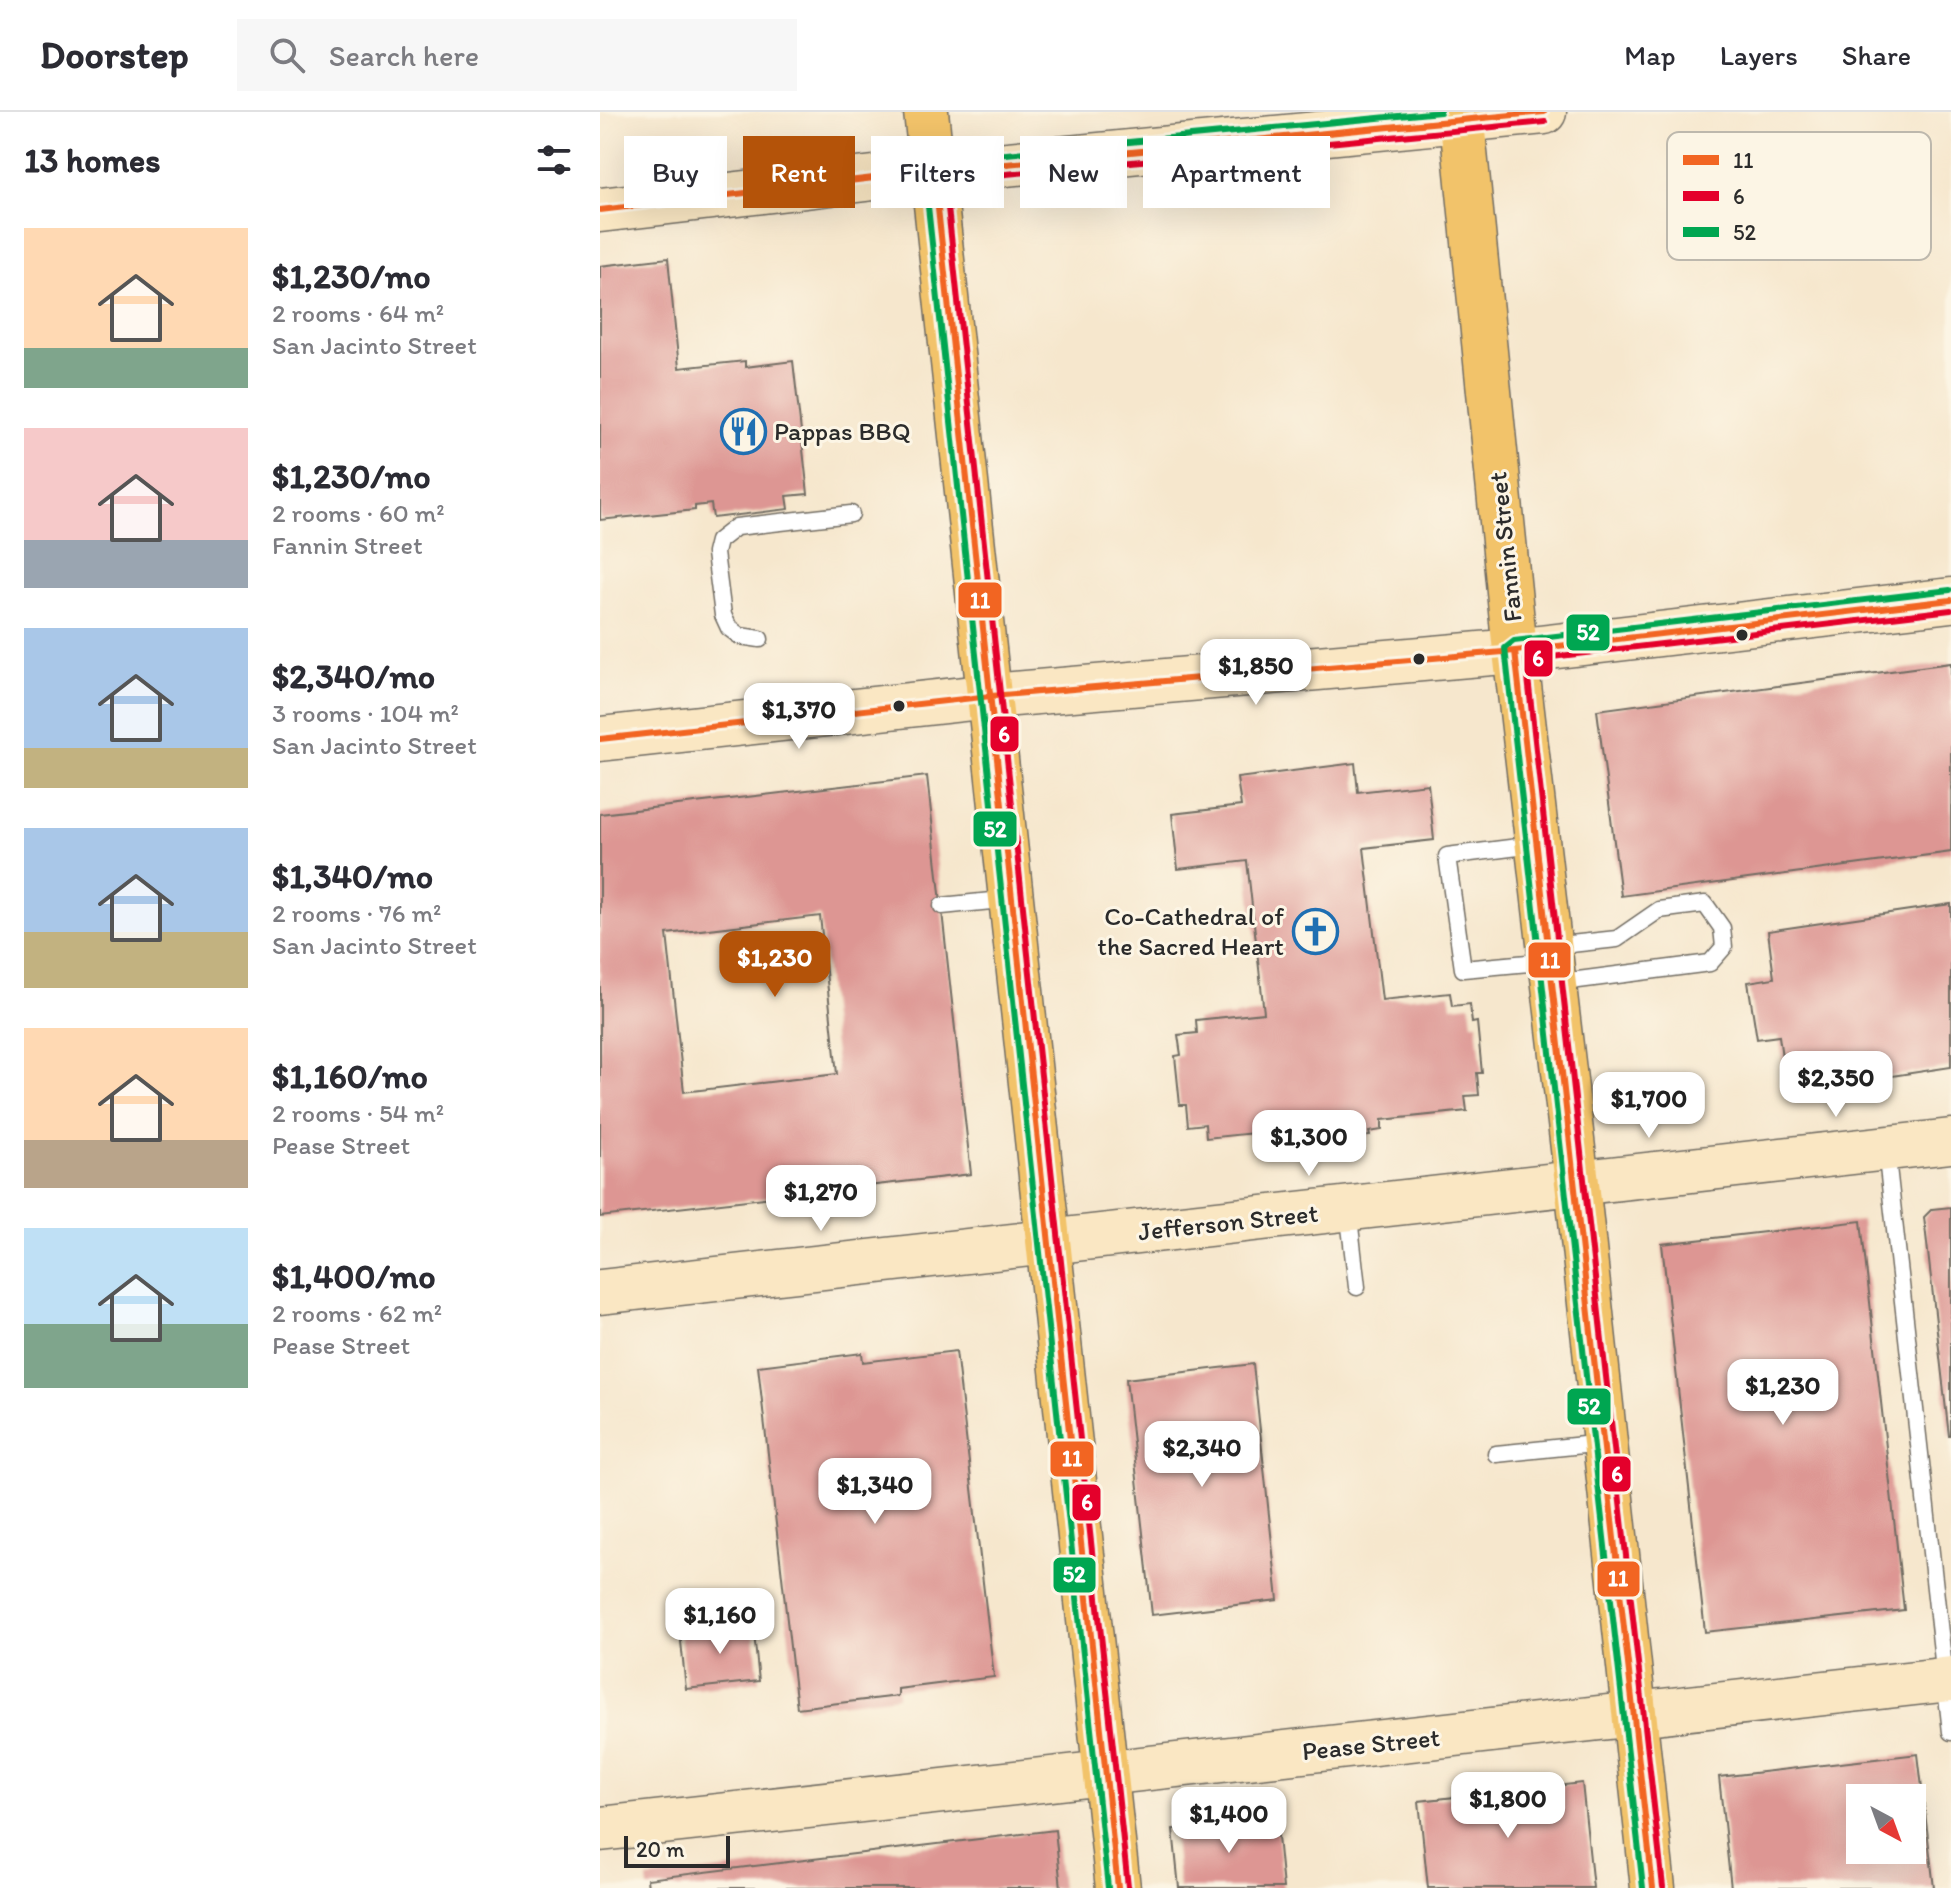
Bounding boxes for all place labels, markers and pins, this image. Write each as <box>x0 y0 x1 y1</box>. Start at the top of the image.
restaurant icon: Pappas BBQ <box>719 407 767 455</box>
place label: Pappas BBQ <box>774 415 911 447</box>
unlabelled marker <box>1734 627 1750 643</box>
pin: $1,850 <box>1191 639 1321 707</box>
unlabelled marker <box>1411 651 1427 667</box>
pin: $1,370 <box>734 683 864 751</box>
unlabelled marker <box>891 698 907 714</box>
place label: Co-Cathedral of the Sacred Heart <box>1097 900 1284 962</box>
church icon: Co-Cathedral of the Sacred Heart <box>1291 907 1339 955</box>
pin: $1,230 <box>710 931 840 999</box>
pin: $2,350 <box>1771 1051 1901 1119</box>
pin: $1,700 <box>1584 1072 1714 1140</box>
pin: $1,300 <box>1244 1110 1374 1178</box>
pin: $1,270 <box>756 1165 886 1233</box>
pin: $1,230 <box>1718 1359 1848 1427</box>
pin: $2,340 <box>1137 1421 1267 1489</box>
pin: $1,340 <box>810 1458 940 1526</box>
pin: $1,160 <box>655 1588 785 1656</box>
pin: $1,800 <box>1443 1772 1573 1840</box>
pin: $1,400 <box>1164 1787 1294 1855</box>

